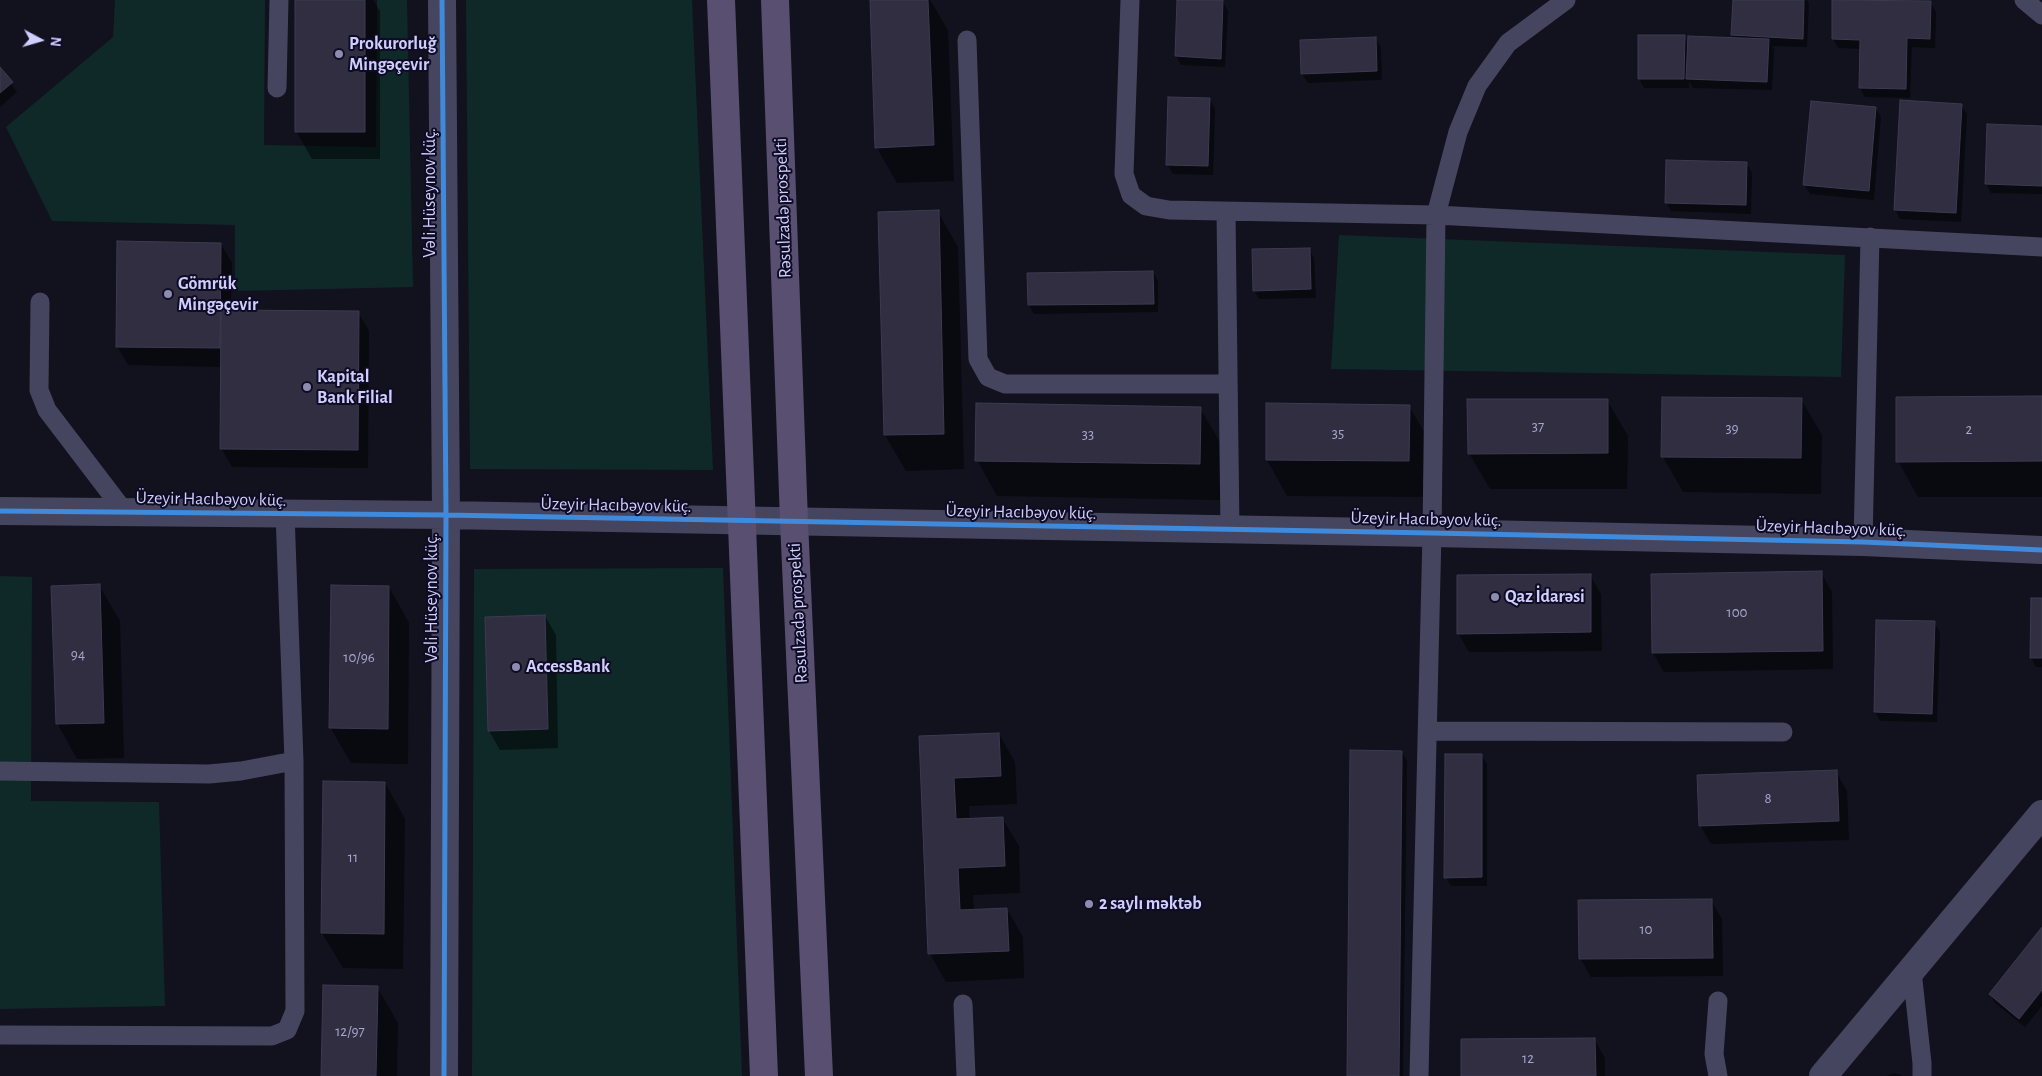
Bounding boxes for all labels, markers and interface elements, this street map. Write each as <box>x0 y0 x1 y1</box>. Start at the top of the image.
north arrow <box>15 15 65 65</box>
place label: Prokurorluğ Mingəçevir <box>349 33 436 76</box>
text: N <box>47 36 62 47</box>
marker: Prokurorluğ Mingəçevir <box>333 48 345 60</box>
street label: Vəli Hüseynov küç. <box>419 128 441 258</box>
street label: Rəsulzadə prospekti <box>770 137 796 279</box>
place label: Gömrük Mingəçevir <box>178 273 258 316</box>
marker: Gömrük Mingəçevir <box>162 288 174 300</box>
place label: Kapital Bank Filial <box>317 366 393 408</box>
marker: Kapital Bank Filial <box>301 381 313 393</box>
house number: 37 <box>1532 417 1544 435</box>
house number: 39 <box>1725 419 1739 437</box>
house number: 2 <box>1966 420 1972 438</box>
house number: 35 <box>1332 424 1344 442</box>
house number: 33 <box>1082 425 1094 443</box>
street label: Üzeyir Hacıbəyov küç. <box>135 487 287 511</box>
street label: Üzeyir Hacıbəyov küç. <box>540 493 692 517</box>
street label: Üzeyir Hacıbəyov küç. <box>945 500 1097 524</box>
street label: Üzeyir Hacıbəyov küç. <box>1350 507 1502 531</box>
street label: Üzeyir Hacıbəyov küç. <box>1755 515 1907 541</box>
street label: Vəli Hüseynov küç. <box>421 533 443 663</box>
street label: Rəsulzadə prospekti <box>784 542 812 684</box>
place label: Qaz İdarəsi <box>1505 586 1585 608</box>
marker: Qaz İdarəsi <box>1489 591 1501 603</box>
house number: 100 <box>1727 603 1747 621</box>
house number: 94 <box>71 645 85 663</box>
house number: 10/96 <box>343 648 375 666</box>
place label: AccessBank <box>526 656 610 678</box>
marker: AccessBank <box>510 661 522 673</box>
house number: 8 <box>1764 789 1772 807</box>
house number: 11 <box>348 848 358 866</box>
place label: 2 saylı məktəb <box>1099 893 1202 915</box>
marker: 2 saylı məktəb <box>1083 898 1095 910</box>
house number: 10 <box>1639 920 1653 938</box>
house number: 12/97 <box>335 1022 365 1040</box>
house number: 12 <box>1522 1049 1534 1067</box>

